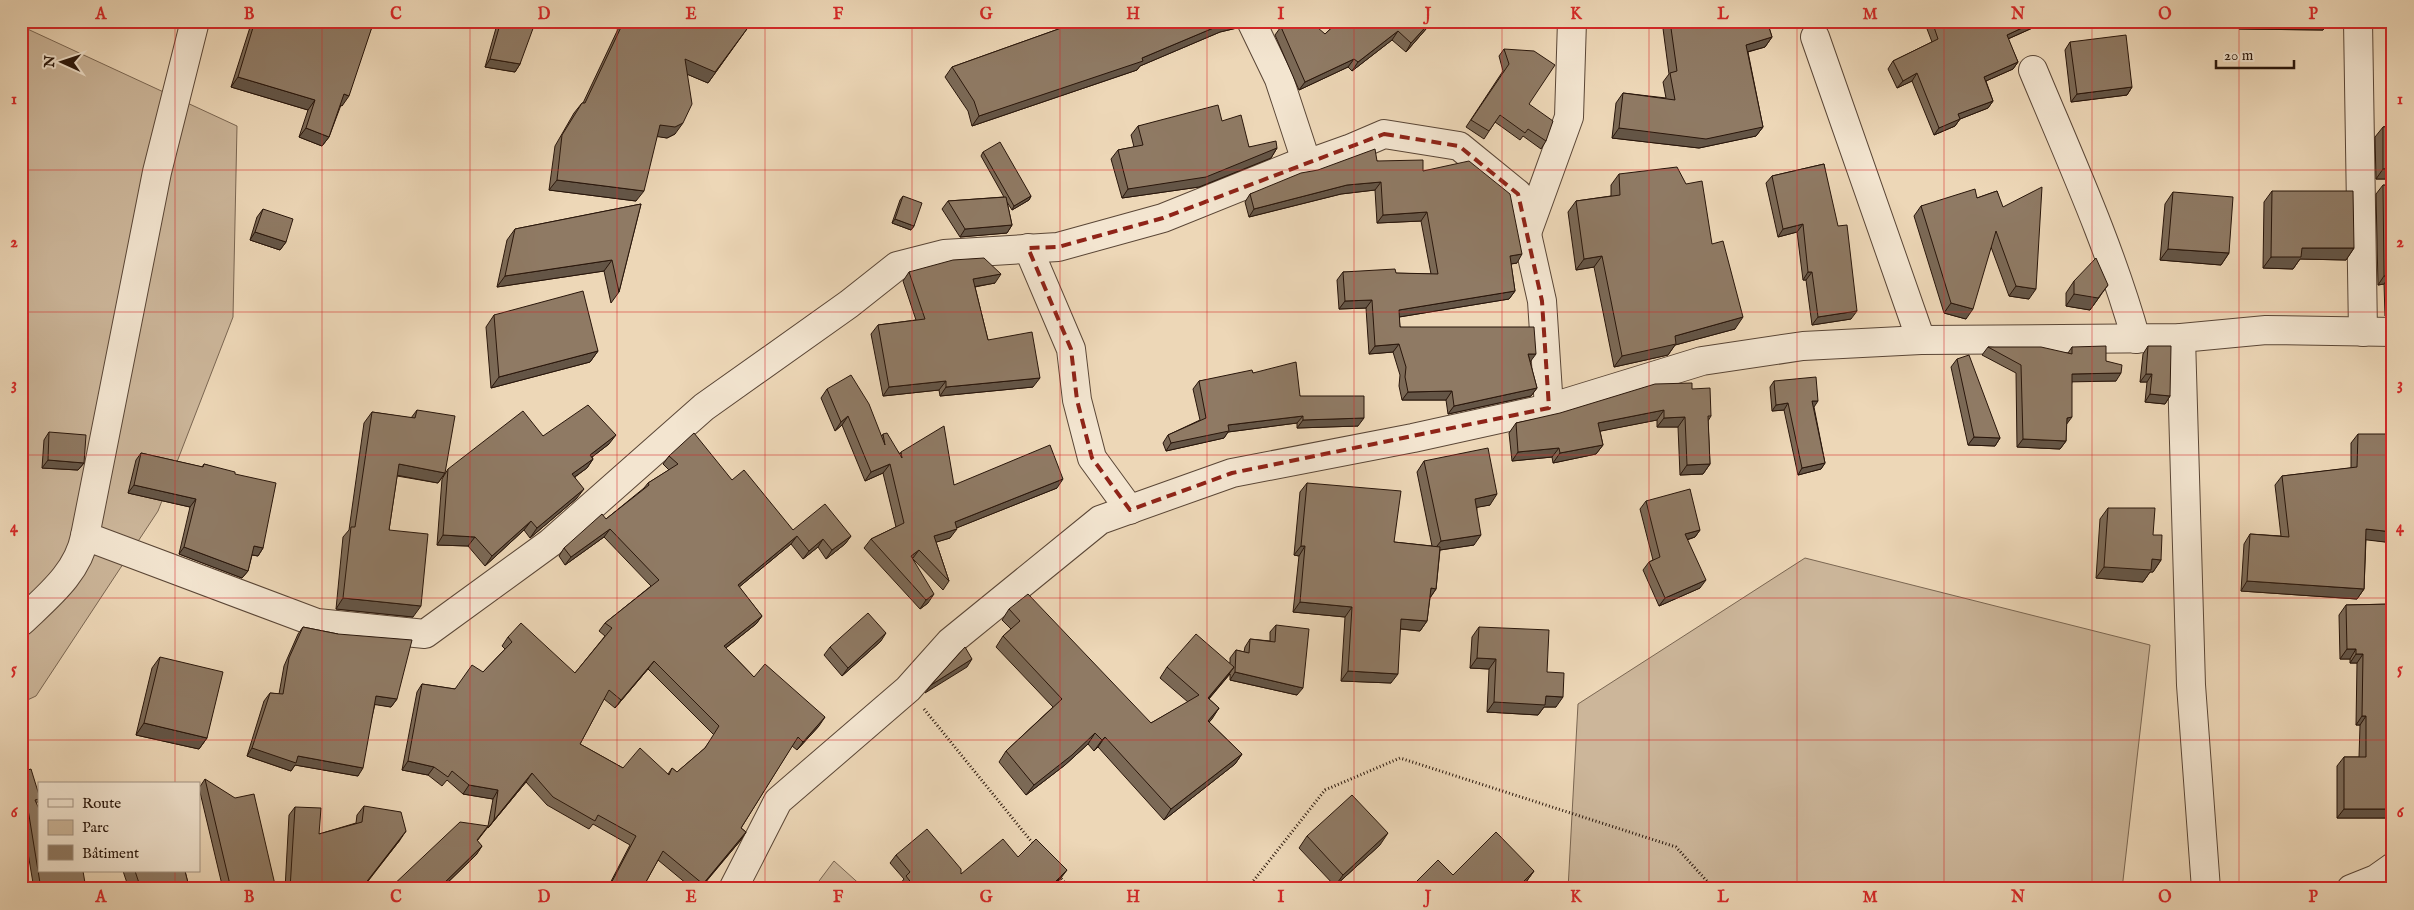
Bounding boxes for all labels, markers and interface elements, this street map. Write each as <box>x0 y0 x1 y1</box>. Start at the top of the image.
text: A <box>95 5 108 25</box>
text: B <box>244 5 255 25</box>
text: C <box>390 5 402 25</box>
text: D <box>538 5 551 25</box>
text: E <box>685 5 697 25</box>
text: F <box>833 5 844 25</box>
text: G <box>980 5 993 25</box>
text: H <box>1126 5 1140 25</box>
text: I <box>1278 5 1285 25</box>
text: J <box>1423 5 1432 25</box>
text: K <box>1570 5 1583 25</box>
text: L <box>1717 5 1729 25</box>
text: M <box>1862 5 1878 25</box>
text: N <box>2010 5 2025 25</box>
text: O <box>2158 5 2172 25</box>
text: P <box>2308 5 2318 25</box>
north arrow <box>38 38 88 88</box>
scale bar <box>2216 38 2294 70</box>
text: 20 m <box>2224 46 2254 65</box>
text: N <box>41 55 59 69</box>
text: 1 <box>11 90 17 110</box>
text: 1 <box>2397 90 2403 110</box>
text: 2 <box>10 233 18 253</box>
text: 2 <box>2396 233 2404 253</box>
text: 3 <box>11 375 17 395</box>
text: 3 <box>2397 375 2403 395</box>
text: 4 <box>10 518 19 538</box>
text: 4 <box>2396 518 2405 538</box>
text: 5 <box>11 660 17 680</box>
text: 5 <box>2397 660 2403 680</box>
legend <box>38 782 200 872</box>
text: Route <box>82 794 121 813</box>
text: 6 <box>11 803 19 823</box>
text: 6 <box>2397 803 2405 823</box>
text: Parc <box>82 818 109 837</box>
text: Bâtiment <box>82 844 139 863</box>
text: A <box>95 888 108 908</box>
text: B <box>244 888 255 908</box>
text: C <box>390 888 402 908</box>
text: D <box>538 888 551 908</box>
text: E <box>685 888 697 908</box>
text: F <box>833 888 844 908</box>
text: G <box>980 888 993 908</box>
text: H <box>1126 888 1140 908</box>
text: I <box>1278 888 1285 908</box>
text: J <box>1423 888 1432 908</box>
text: K <box>1570 888 1583 908</box>
text: L <box>1717 888 1729 908</box>
text: M <box>1862 888 1878 908</box>
text: N <box>2010 888 2025 908</box>
text: O <box>2158 888 2172 908</box>
text: P <box>2308 888 2318 908</box>

